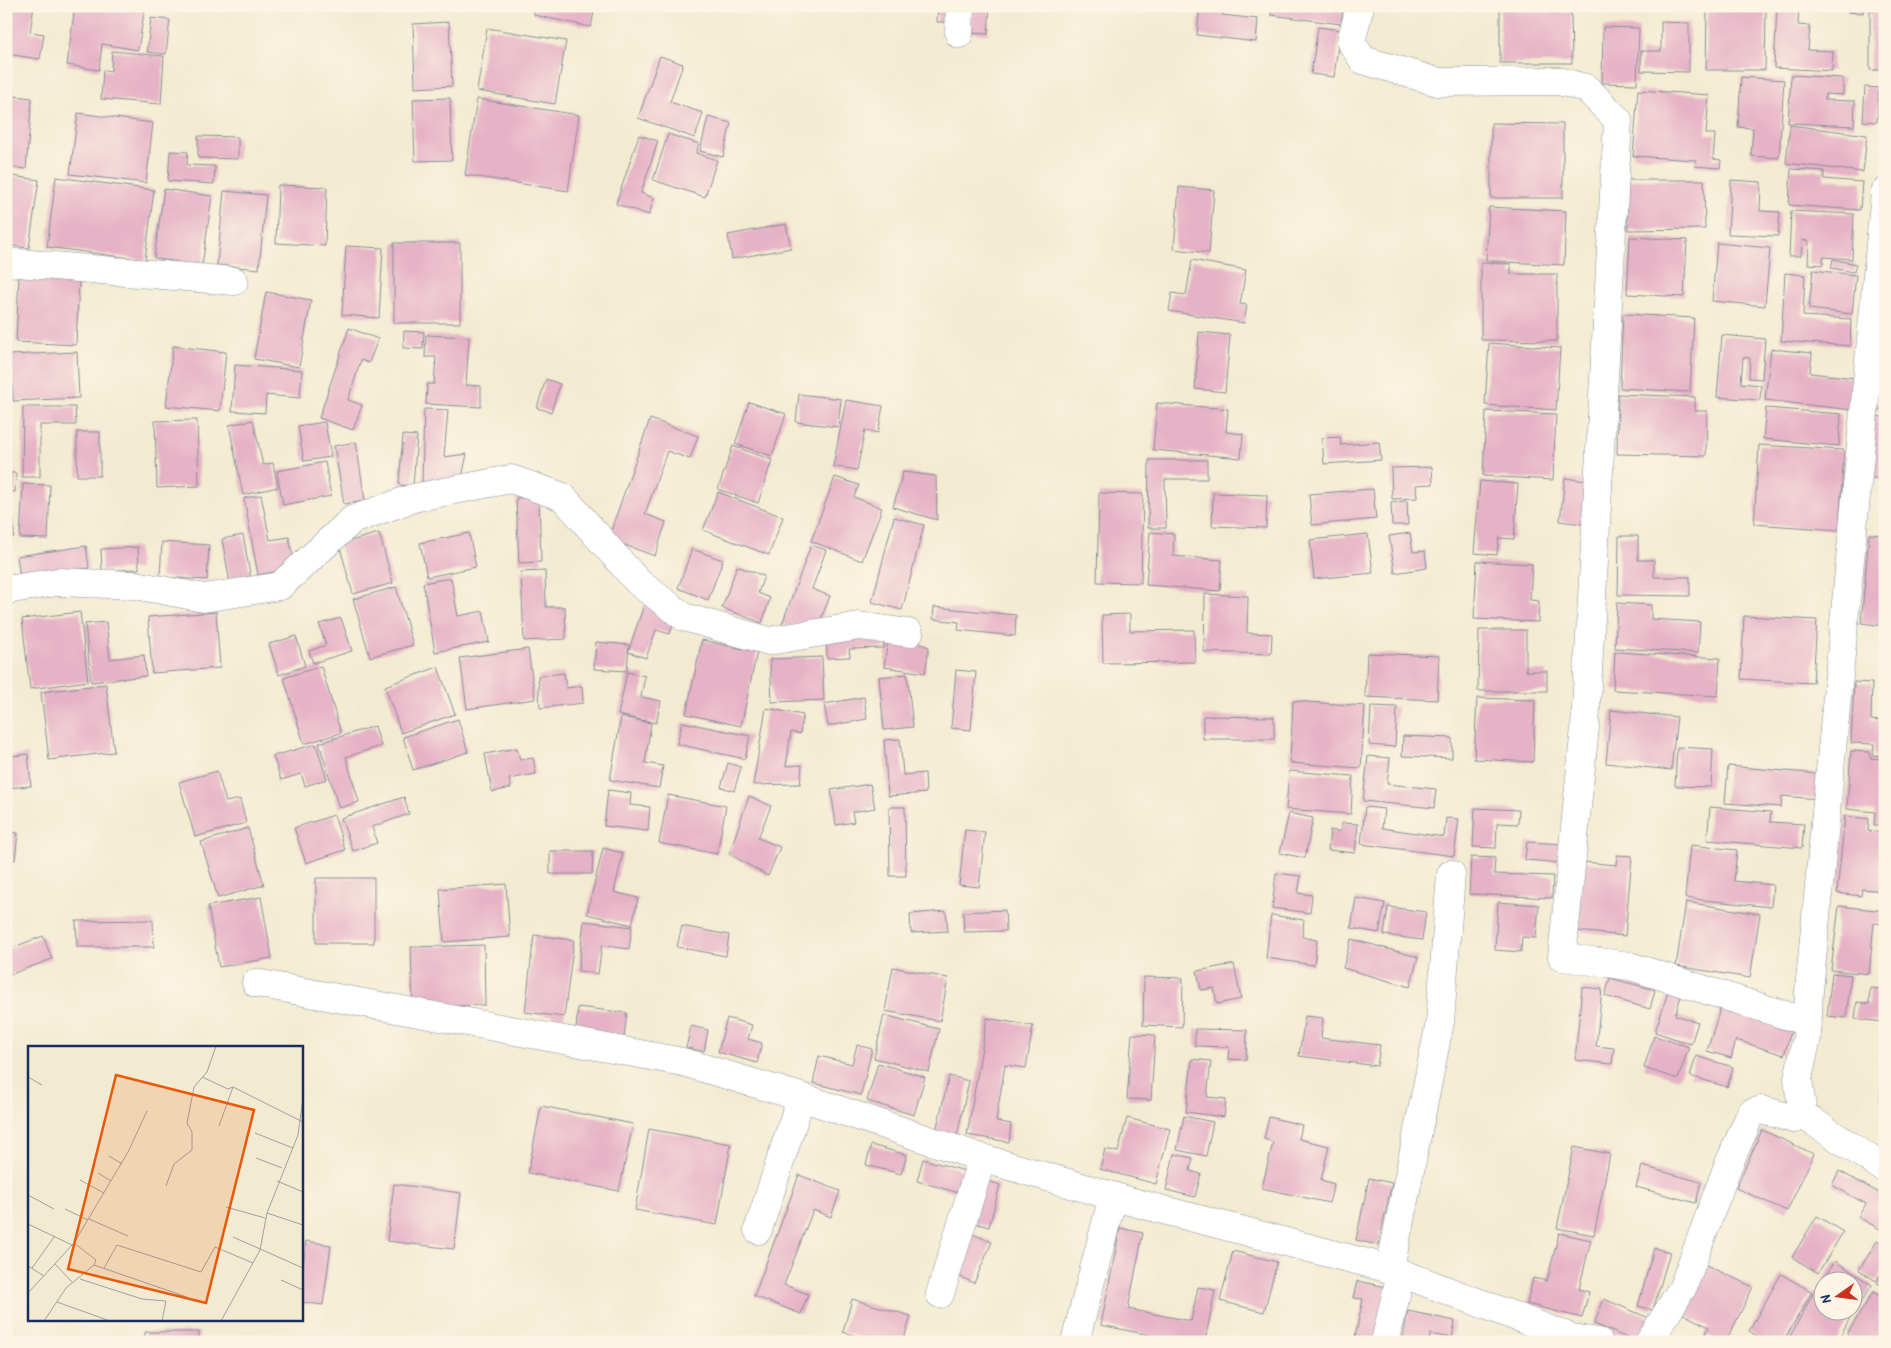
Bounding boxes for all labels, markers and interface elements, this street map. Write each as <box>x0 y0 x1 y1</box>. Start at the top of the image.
inset map <box>28 1046 302 1320</box>
north arrow <box>1814 1270 1864 1320</box>
text: N <box>1815 1293 1835 1305</box>

